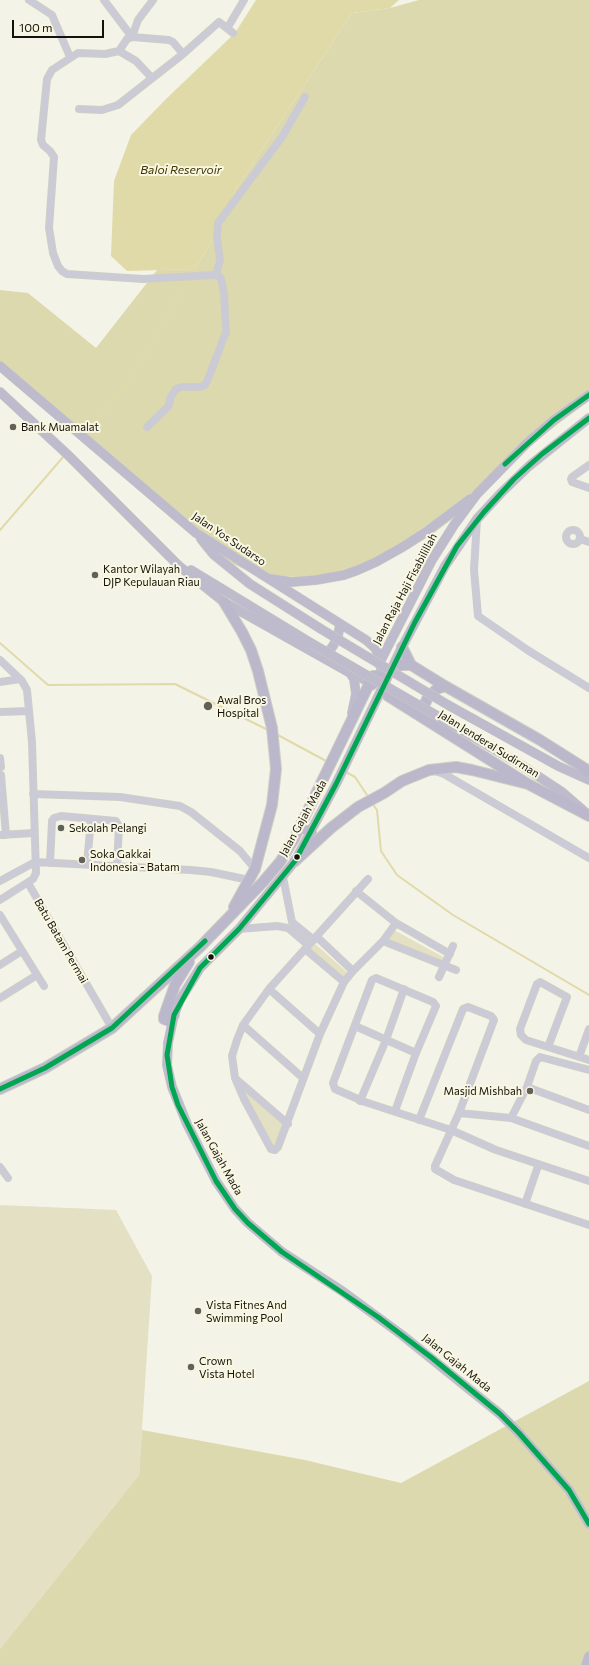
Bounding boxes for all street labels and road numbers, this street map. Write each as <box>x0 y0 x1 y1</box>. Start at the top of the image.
street label: Jalan Yos Sudarso <box>190 509 268 569</box>
street label: Jalan Raja Haji Fisabilillah <box>370 531 440 647</box>
street label: Jalan Jenderal Sudirman <box>436 708 542 780</box>
street label: Jalan Gajah Mada <box>277 778 329 858</box>
street label: Batu Batam Permai <box>31 896 91 986</box>
street label: Jalan Gajah Mada <box>193 1117 245 1197</box>
street label: Jalan Gajah Mada <box>420 1331 494 1395</box>

